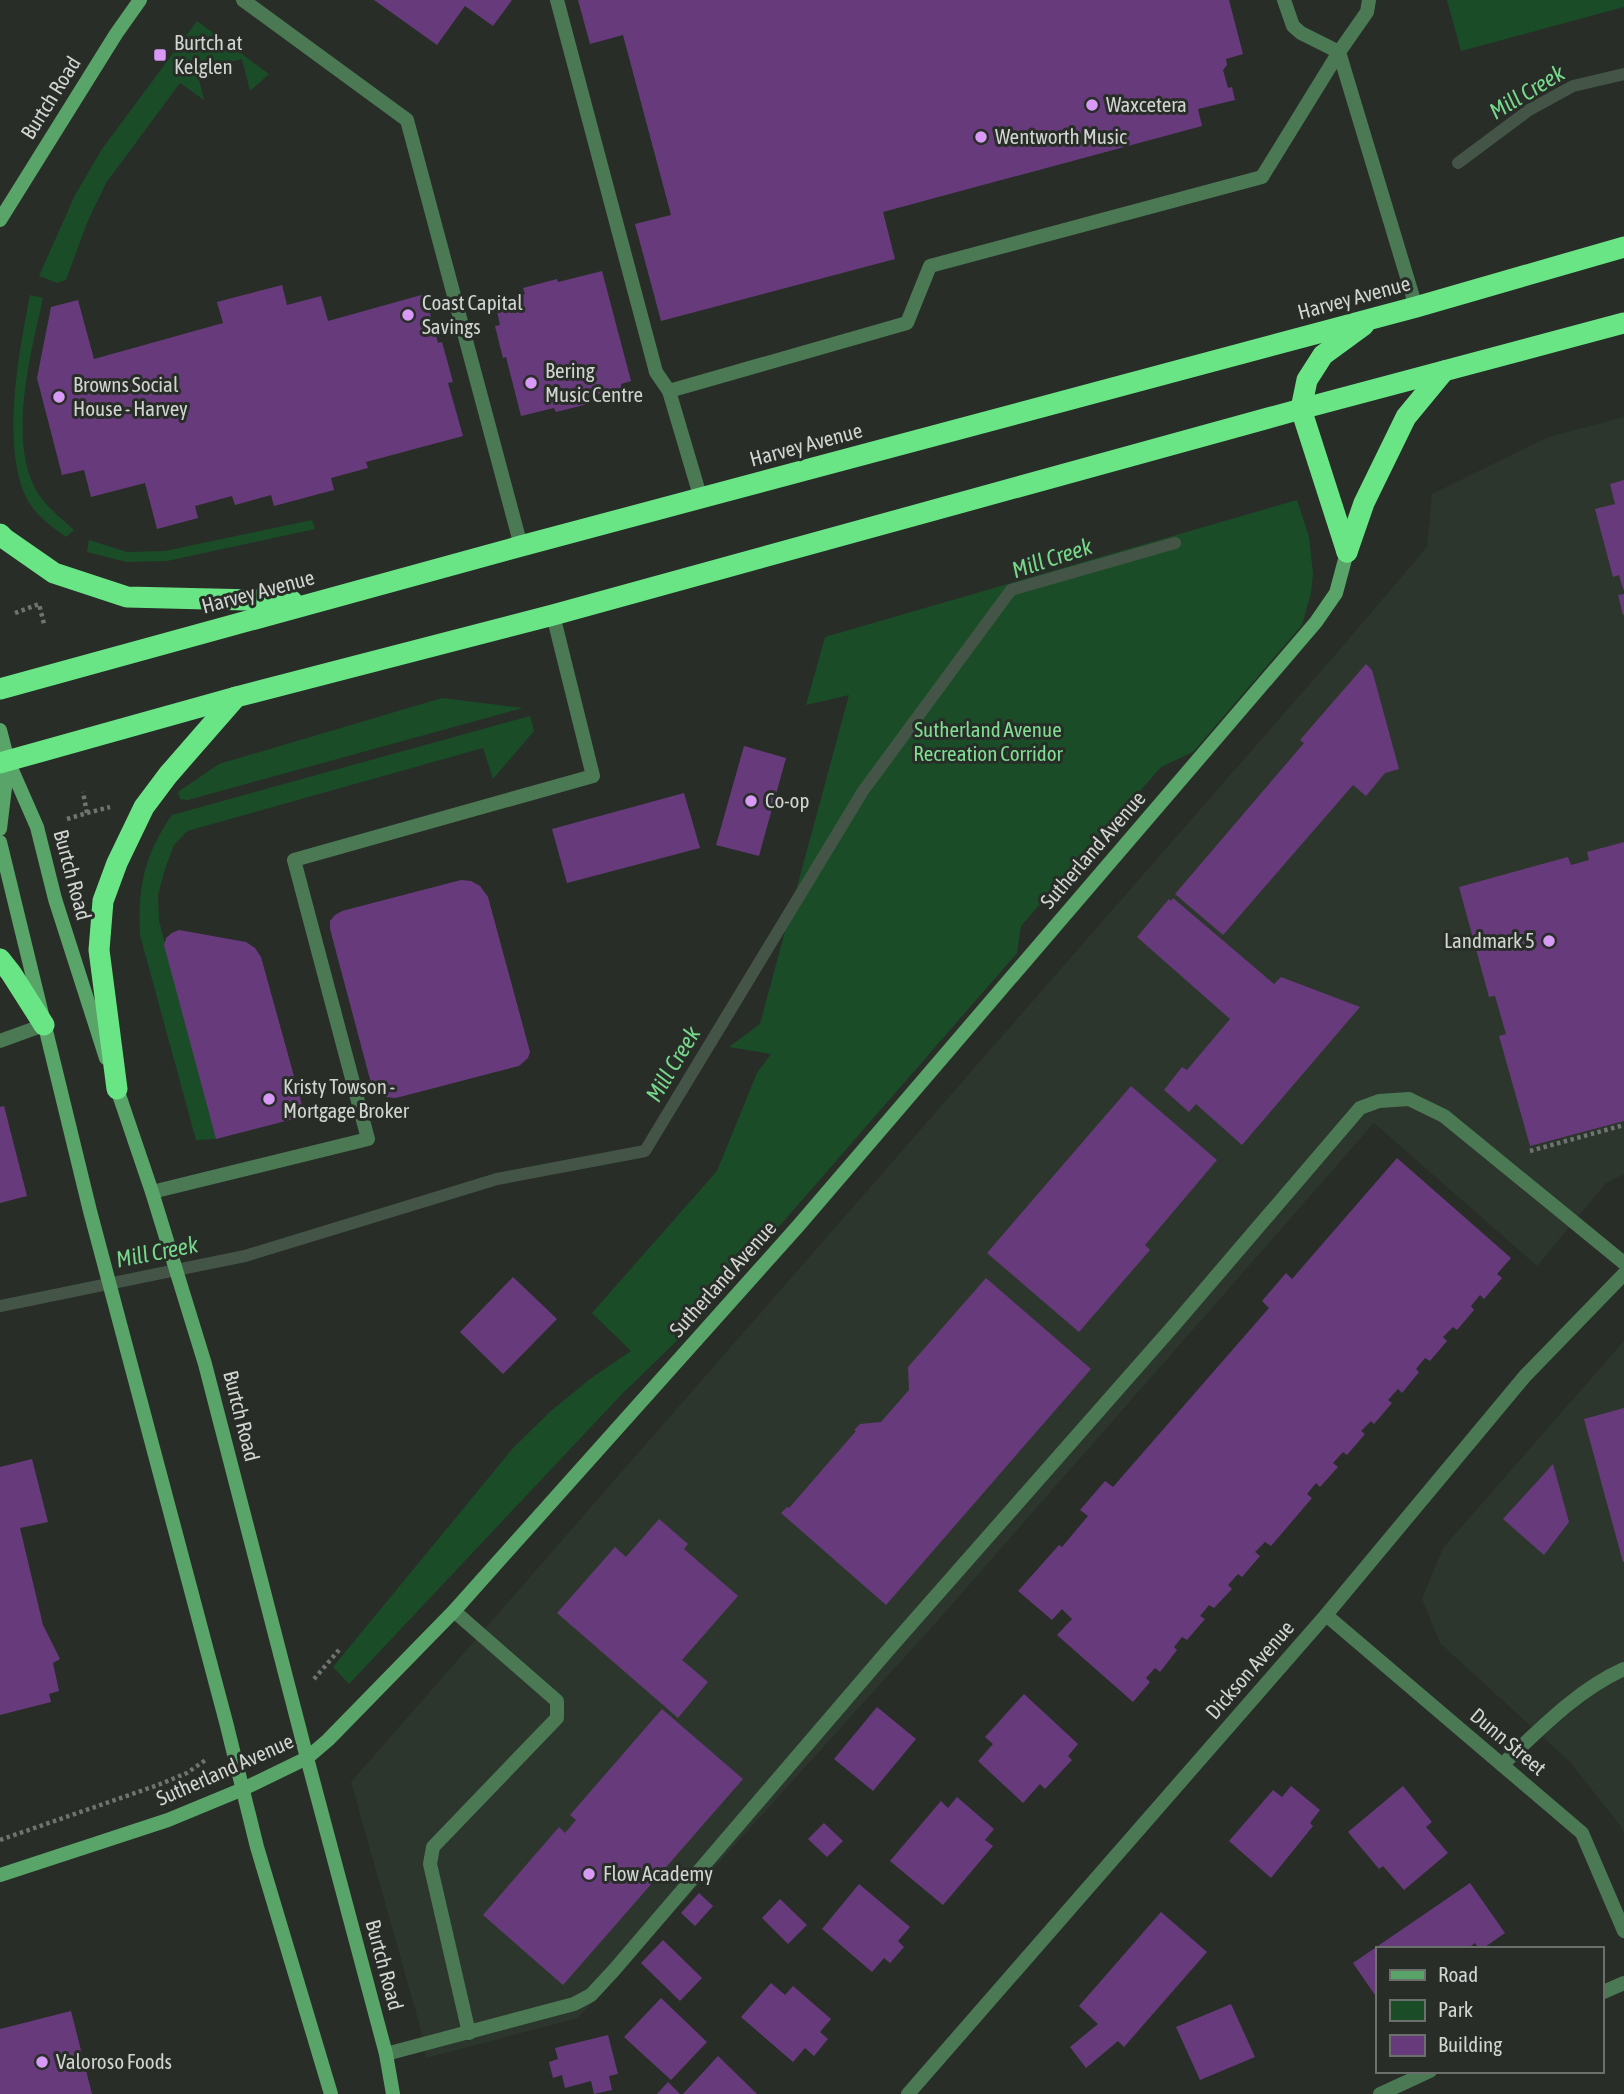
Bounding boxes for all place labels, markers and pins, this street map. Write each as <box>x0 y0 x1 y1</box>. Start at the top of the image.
place label: Burtch at Kelglen <box>174 30 243 78</box>
marker: Burtch at Kelglen <box>152 47 168 63</box>
place label: Waxcetera <box>1106 92 1187 116</box>
marker: Waxcetera <box>1084 97 1100 113</box>
place label: Wentworth Music <box>995 124 1127 148</box>
marker: Wentworth Music <box>973 129 989 145</box>
place label: Coast Capital Savings <box>422 290 523 338</box>
marker: Coast Capital Savings <box>400 307 416 323</box>
place label: Bering Music Centre <box>545 358 643 406</box>
place label: Browns Social House - Harvey <box>73 372 188 420</box>
marker: Bering Music Centre <box>523 375 539 391</box>
marker: Browns Social House - Harvey <box>51 389 67 405</box>
place label: Co-op <box>765 788 809 812</box>
marker: Co-op <box>743 793 759 809</box>
place label: Landmark 5 <box>1444 928 1535 952</box>
marker: Landmark 5 <box>1541 933 1557 949</box>
place label: Kristy Towson - Mortgage Broker <box>283 1074 410 1122</box>
marker: Kristy Towson - Mortgage Broker <box>261 1091 277 1107</box>
place label: Flow Academy <box>603 1861 713 1885</box>
marker: Flow Academy <box>581 1866 597 1882</box>
place label: Valoroso Foods <box>56 2049 172 2073</box>
marker: Valoroso Foods <box>34 2054 50 2070</box>

